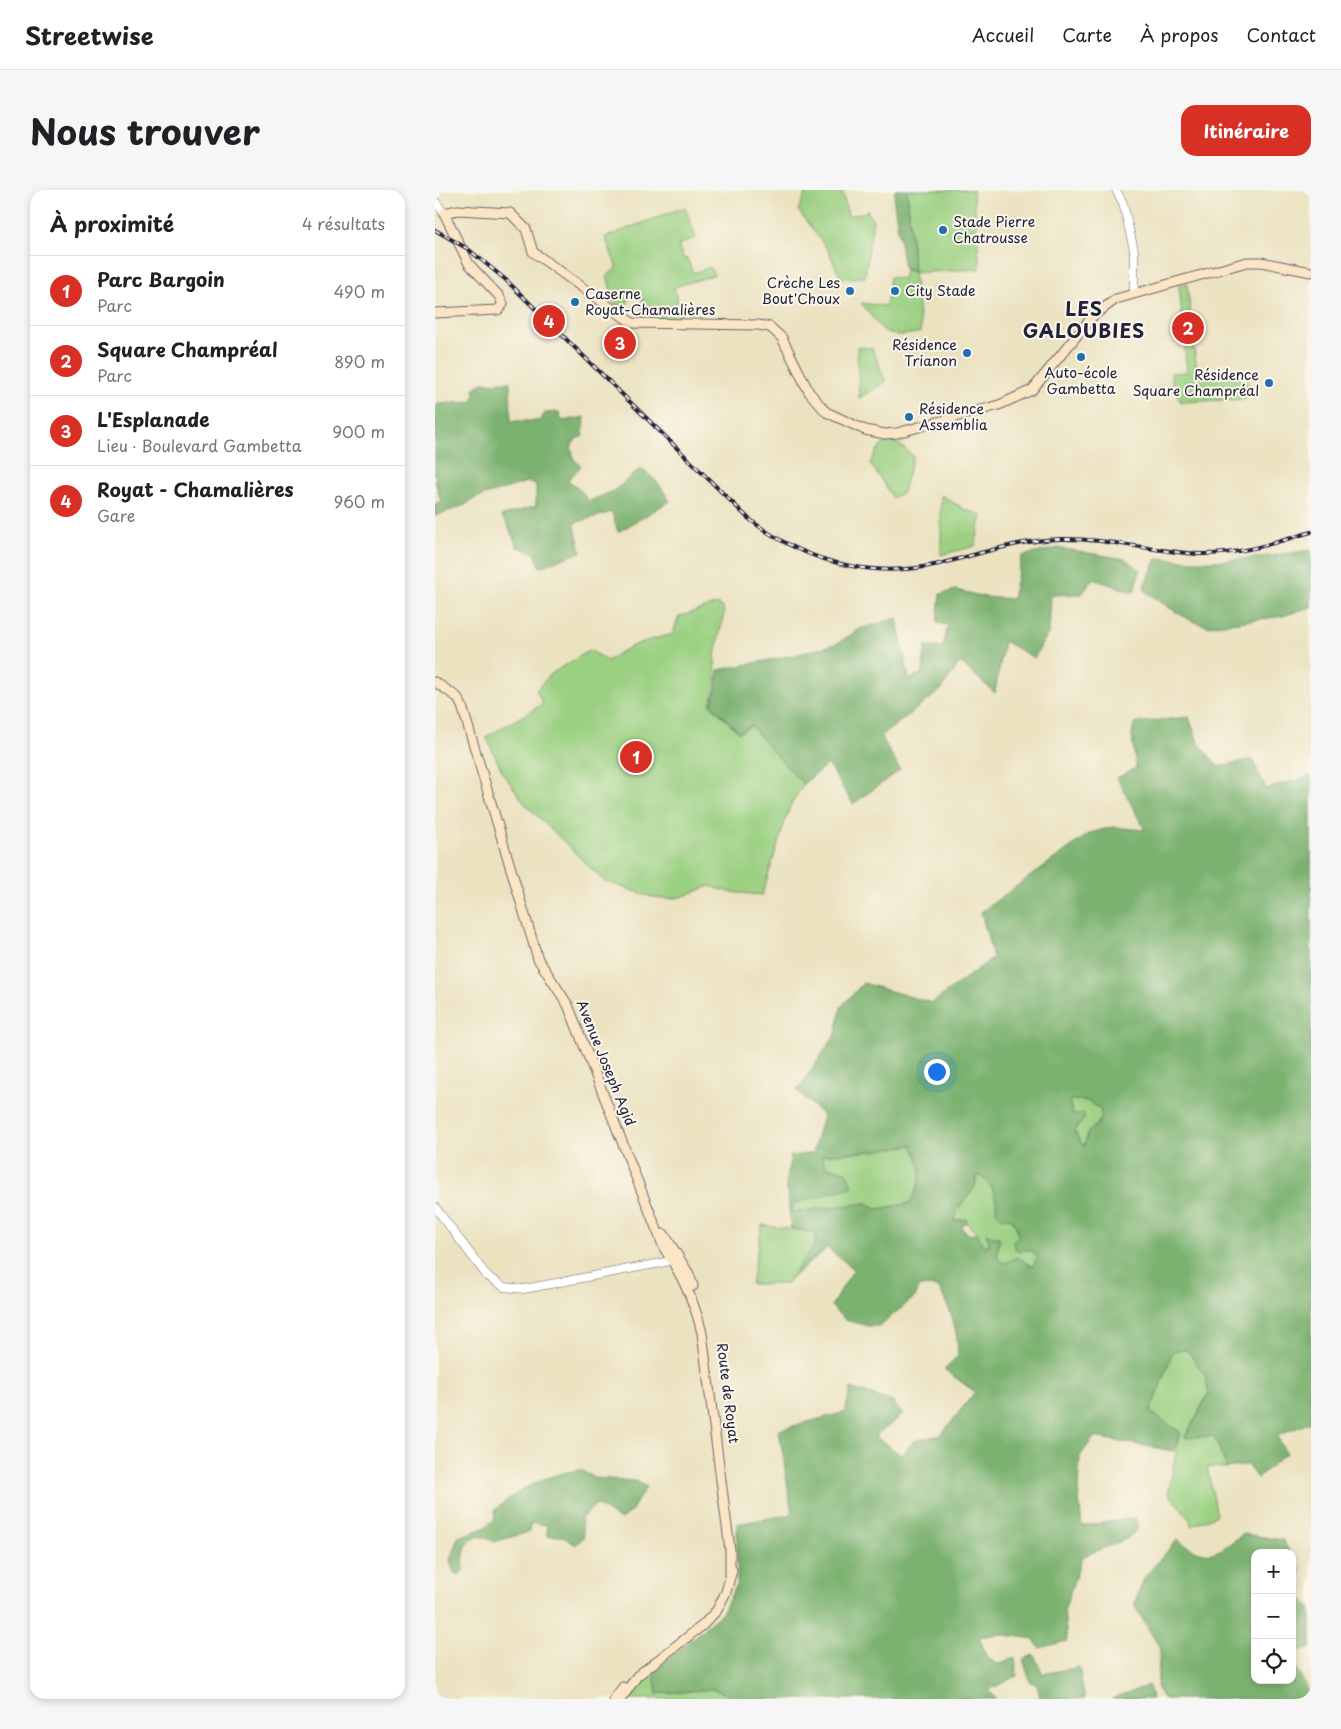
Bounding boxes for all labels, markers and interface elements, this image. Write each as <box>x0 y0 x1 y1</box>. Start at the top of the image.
text: Streetwise <box>25 17 154 53</box>
text: Accueil <box>972 21 1034 48</box>
text: Carte <box>1062 21 1112 48</box>
text: À propos <box>1140 21 1218 48</box>
text: Contact <box>1246 21 1316 48</box>
text: Nous trouver <box>30 104 260 157</box>
button: Itinéraire <box>1181 105 1311 156</box>
text: À proximité <box>50 207 174 239</box>
text: 4 résultats <box>302 211 385 235</box>
place label: Stade Pierre Chatrousse <box>953 211 1035 248</box>
marker: Stade Pierre Chatrousse <box>937 224 949 236</box>
text: Parc Bargoin <box>97 265 225 293</box>
place label: Crèche Les Bout'Choux <box>762 272 840 309</box>
text: 1 <box>62 279 70 303</box>
text: 490 m <box>334 279 385 303</box>
place label: City Stade <box>905 280 976 301</box>
place label: Caserne Royat-Chamalières <box>585 283 715 320</box>
marker: Crèche Les Bout'Choux <box>844 285 856 297</box>
marker: City Stade <box>889 285 901 297</box>
text: Parc <box>97 293 132 317</box>
district label: LES GALOUBIES <box>1023 294 1145 344</box>
marker: Caserne Royat-Chamalières <box>569 296 581 308</box>
pin: 4 <box>533 302 565 340</box>
pin: 2 <box>1172 309 1204 347</box>
pin: 3 <box>604 324 636 362</box>
place label: Résidence Trianon <box>892 334 957 371</box>
text: Square Champréal <box>97 335 277 363</box>
marker: Résidence Trianon <box>961 347 973 359</box>
text: 2 <box>60 349 72 373</box>
text: 890 m <box>334 349 385 373</box>
marker: Auto-école Gambetta <box>1075 351 1087 363</box>
place label: Auto-école Gambetta <box>1044 362 1118 399</box>
text: Parc <box>97 363 132 387</box>
place label: Résidence Square Champréal <box>1132 364 1259 401</box>
marker: Résidence Square Champréal <box>1263 377 1275 389</box>
place label: Résidence Assemblia <box>919 398 988 435</box>
text: L'Esplanade <box>97 405 210 433</box>
marker: Résidence Assemblia <box>903 411 915 423</box>
text: 3 <box>61 419 71 443</box>
text: 900 m <box>332 419 385 443</box>
text: Lieu · Boulevard Gambetta <box>97 433 302 457</box>
text: Royat - Chamalières <box>97 475 294 503</box>
text: 4 <box>61 489 71 513</box>
text: 960 m <box>334 489 385 513</box>
text: Gare <box>97 503 135 527</box>
pin: 1 <box>620 738 652 776</box>
street label: Avenue Joseph Agid <box>572 997 641 1129</box>
your location <box>924 1059 950 1085</box>
street label: Route de Royat <box>712 1341 745 1445</box>
map controls <box>1251 1549 1296 1684</box>
button: + <box>1251 1549 1296 1594</box>
button: − <box>1251 1594 1296 1639</box>
button: locate <box>1251 1639 1296 1684</box>

